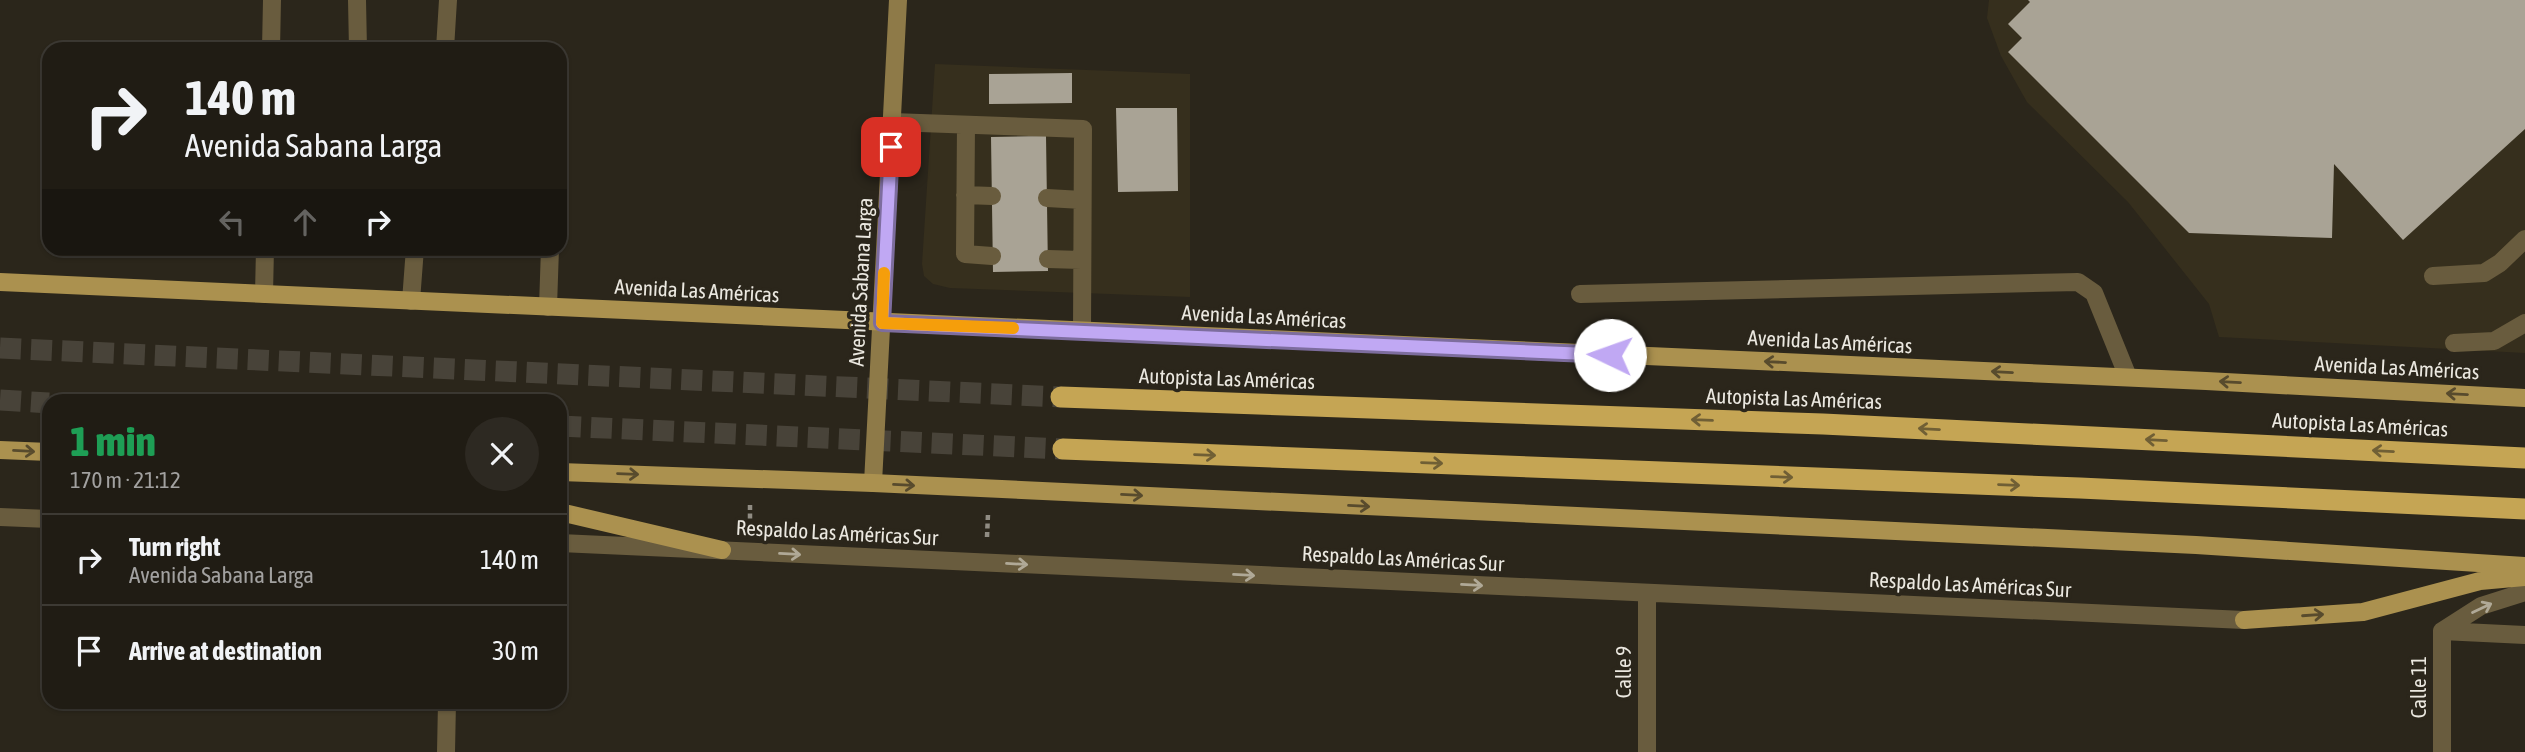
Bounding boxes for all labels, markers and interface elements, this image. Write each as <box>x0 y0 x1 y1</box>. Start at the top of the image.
text: 140 m <box>185 69 296 125</box>
icon: right <box>70 70 161 161</box>
pin <box>861 117 921 177</box>
text: Avenida Sabana Larga <box>185 127 442 164</box>
icon: arrive <box>872 128 910 166</box>
street label: Avenida Sabana Larga <box>844 197 876 367</box>
icon: left <box>213 203 251 241</box>
icon: ahead <box>286 203 324 241</box>
icon: right <box>359 203 397 241</box>
street label: Avenida Las Américas <box>614 274 780 306</box>
street label: Avenida Las Américas <box>1181 300 1347 332</box>
position arrow <box>1573 318 1647 392</box>
street label: Avenida Las Américas <box>1747 325 1913 357</box>
street label: Avenida Las Américas <box>2314 351 2480 383</box>
one-way arrow <box>1764 355 1787 368</box>
street label: Autopista Las Américas <box>1139 363 1315 393</box>
one-way arrow <box>1991 365 2014 378</box>
one-way arrow <box>2219 375 2241 388</box>
street label: Autopista Las Américas <box>1706 383 1882 413</box>
one-way arrow <box>2446 388 2469 401</box>
street label: Autopista Las Américas <box>2271 407 2449 441</box>
one-way arrow <box>1690 414 1713 427</box>
text: 1 min <box>70 417 156 465</box>
button: close <box>465 417 539 491</box>
one-way arrow <box>1918 423 1941 436</box>
one-way arrow <box>2145 434 2168 447</box>
one-way arrow <box>13 444 36 457</box>
one-way arrow <box>2373 444 2395 457</box>
one-way arrow <box>1193 448 1216 461</box>
one-way arrow <box>1420 457 1443 470</box>
text: 170 m · 21:12 <box>70 467 181 493</box>
one-way arrow <box>616 467 639 481</box>
one-way arrow <box>1770 470 1793 483</box>
one-way arrow <box>893 478 916 491</box>
one-way arrow <box>1997 479 2020 492</box>
one-way arrow <box>1120 489 1143 502</box>
one-way arrow <box>1347 500 1370 513</box>
street label: Respaldo Las Américas Sur <box>735 515 940 549</box>
text: Turn right <box>129 532 220 562</box>
icon: right <box>70 541 108 579</box>
street label: Respaldo Las Américas Sur <box>1301 541 1506 575</box>
text: 140 m <box>480 545 539 575</box>
one-way arrow <box>778 547 801 560</box>
one-way arrow <box>1005 558 1028 571</box>
text: Avenida Sabana Larga <box>129 562 314 588</box>
street label: Respaldo Las Américas Sur <box>1868 567 2073 601</box>
one-way arrow <box>1232 568 1255 581</box>
one-way arrow <box>1460 579 1482 592</box>
one-way arrow <box>2471 601 2492 614</box>
one-way arrow <box>2301 609 2324 622</box>
icon: arrive <box>70 632 108 670</box>
text: Arrive at destination <box>129 636 322 666</box>
text: 30 m <box>492 636 539 666</box>
street label: Calle 9 <box>1611 646 1635 698</box>
street label: Calle 11 <box>2406 656 2430 718</box>

